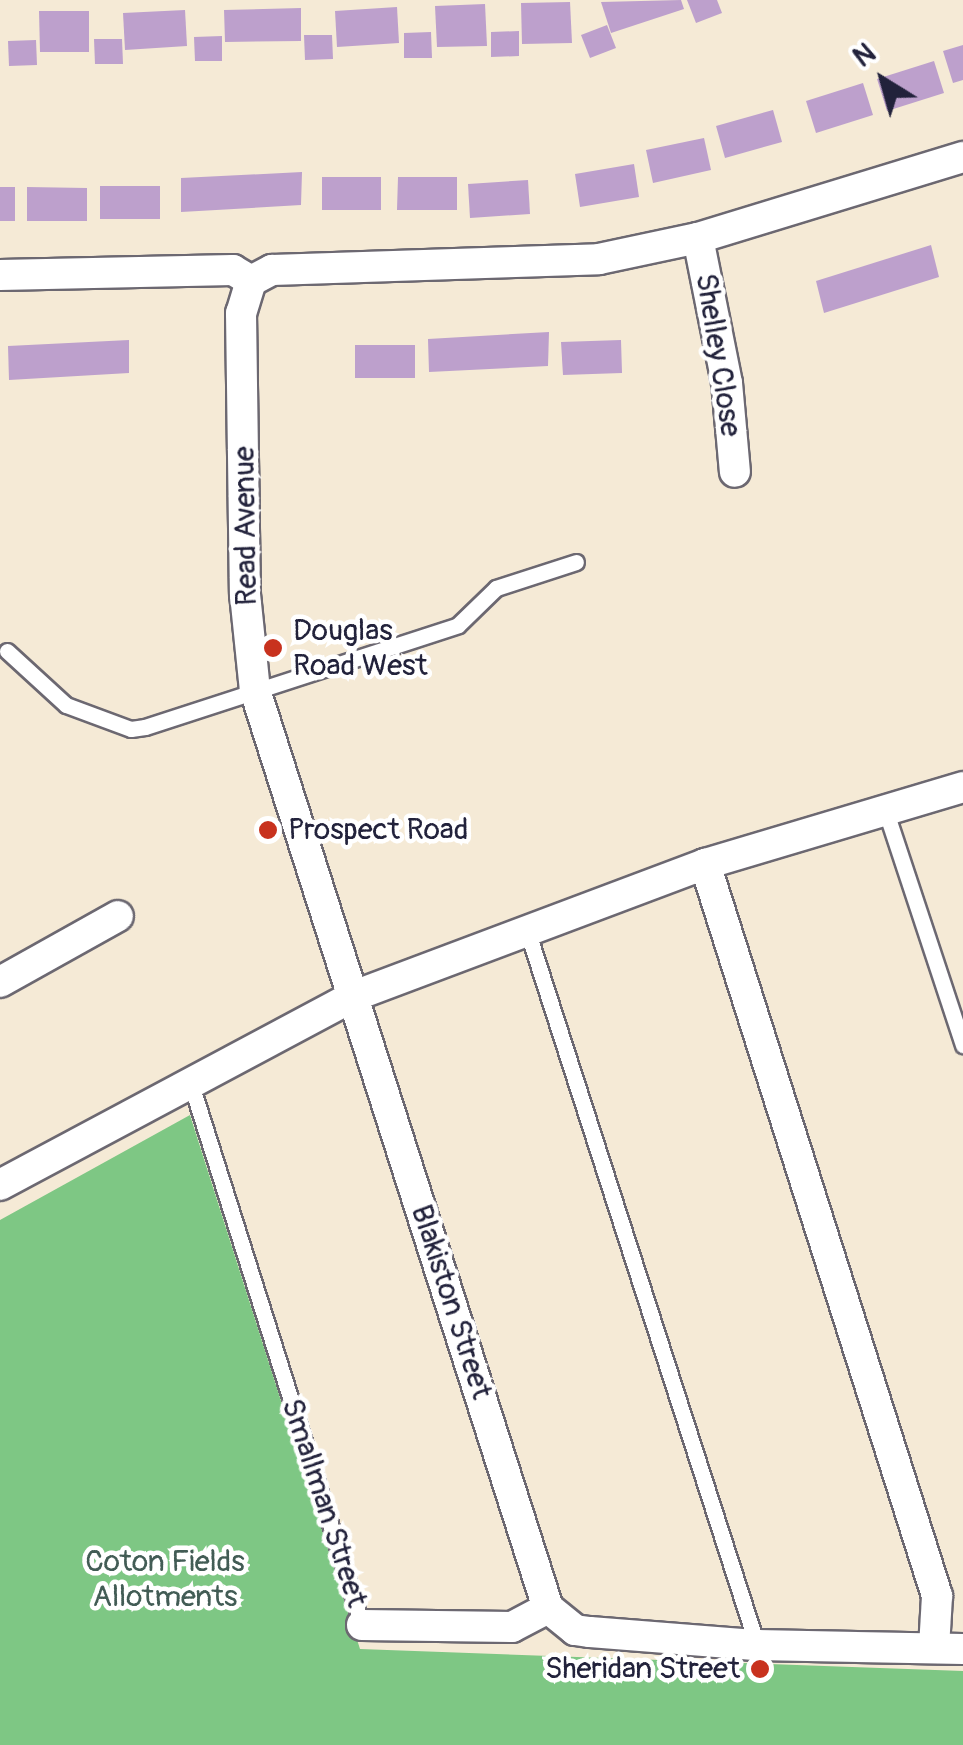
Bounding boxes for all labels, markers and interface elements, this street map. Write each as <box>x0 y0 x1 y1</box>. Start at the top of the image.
north arrow <box>833 30 933 130</box>
text: N <box>847 36 883 75</box>
street label: Shelley Close <box>687 271 749 439</box>
street label: Read Avenue <box>227 446 265 606</box>
place label: Douglas Road West <box>293 613 428 684</box>
marker: Douglas Road West <box>262 637 284 659</box>
place label: Prospect Road <box>288 812 469 848</box>
marker: Prospect Road <box>257 819 279 841</box>
street label: Blakiston Street <box>403 1200 499 1404</box>
street label: Smallman Street <box>273 1394 375 1612</box>
park label: Coton Fields Allotments <box>85 1544 245 1614</box>
place label: Sheridan Street <box>545 1651 740 1687</box>
marker: Sheridan Street <box>749 1658 771 1680</box>

